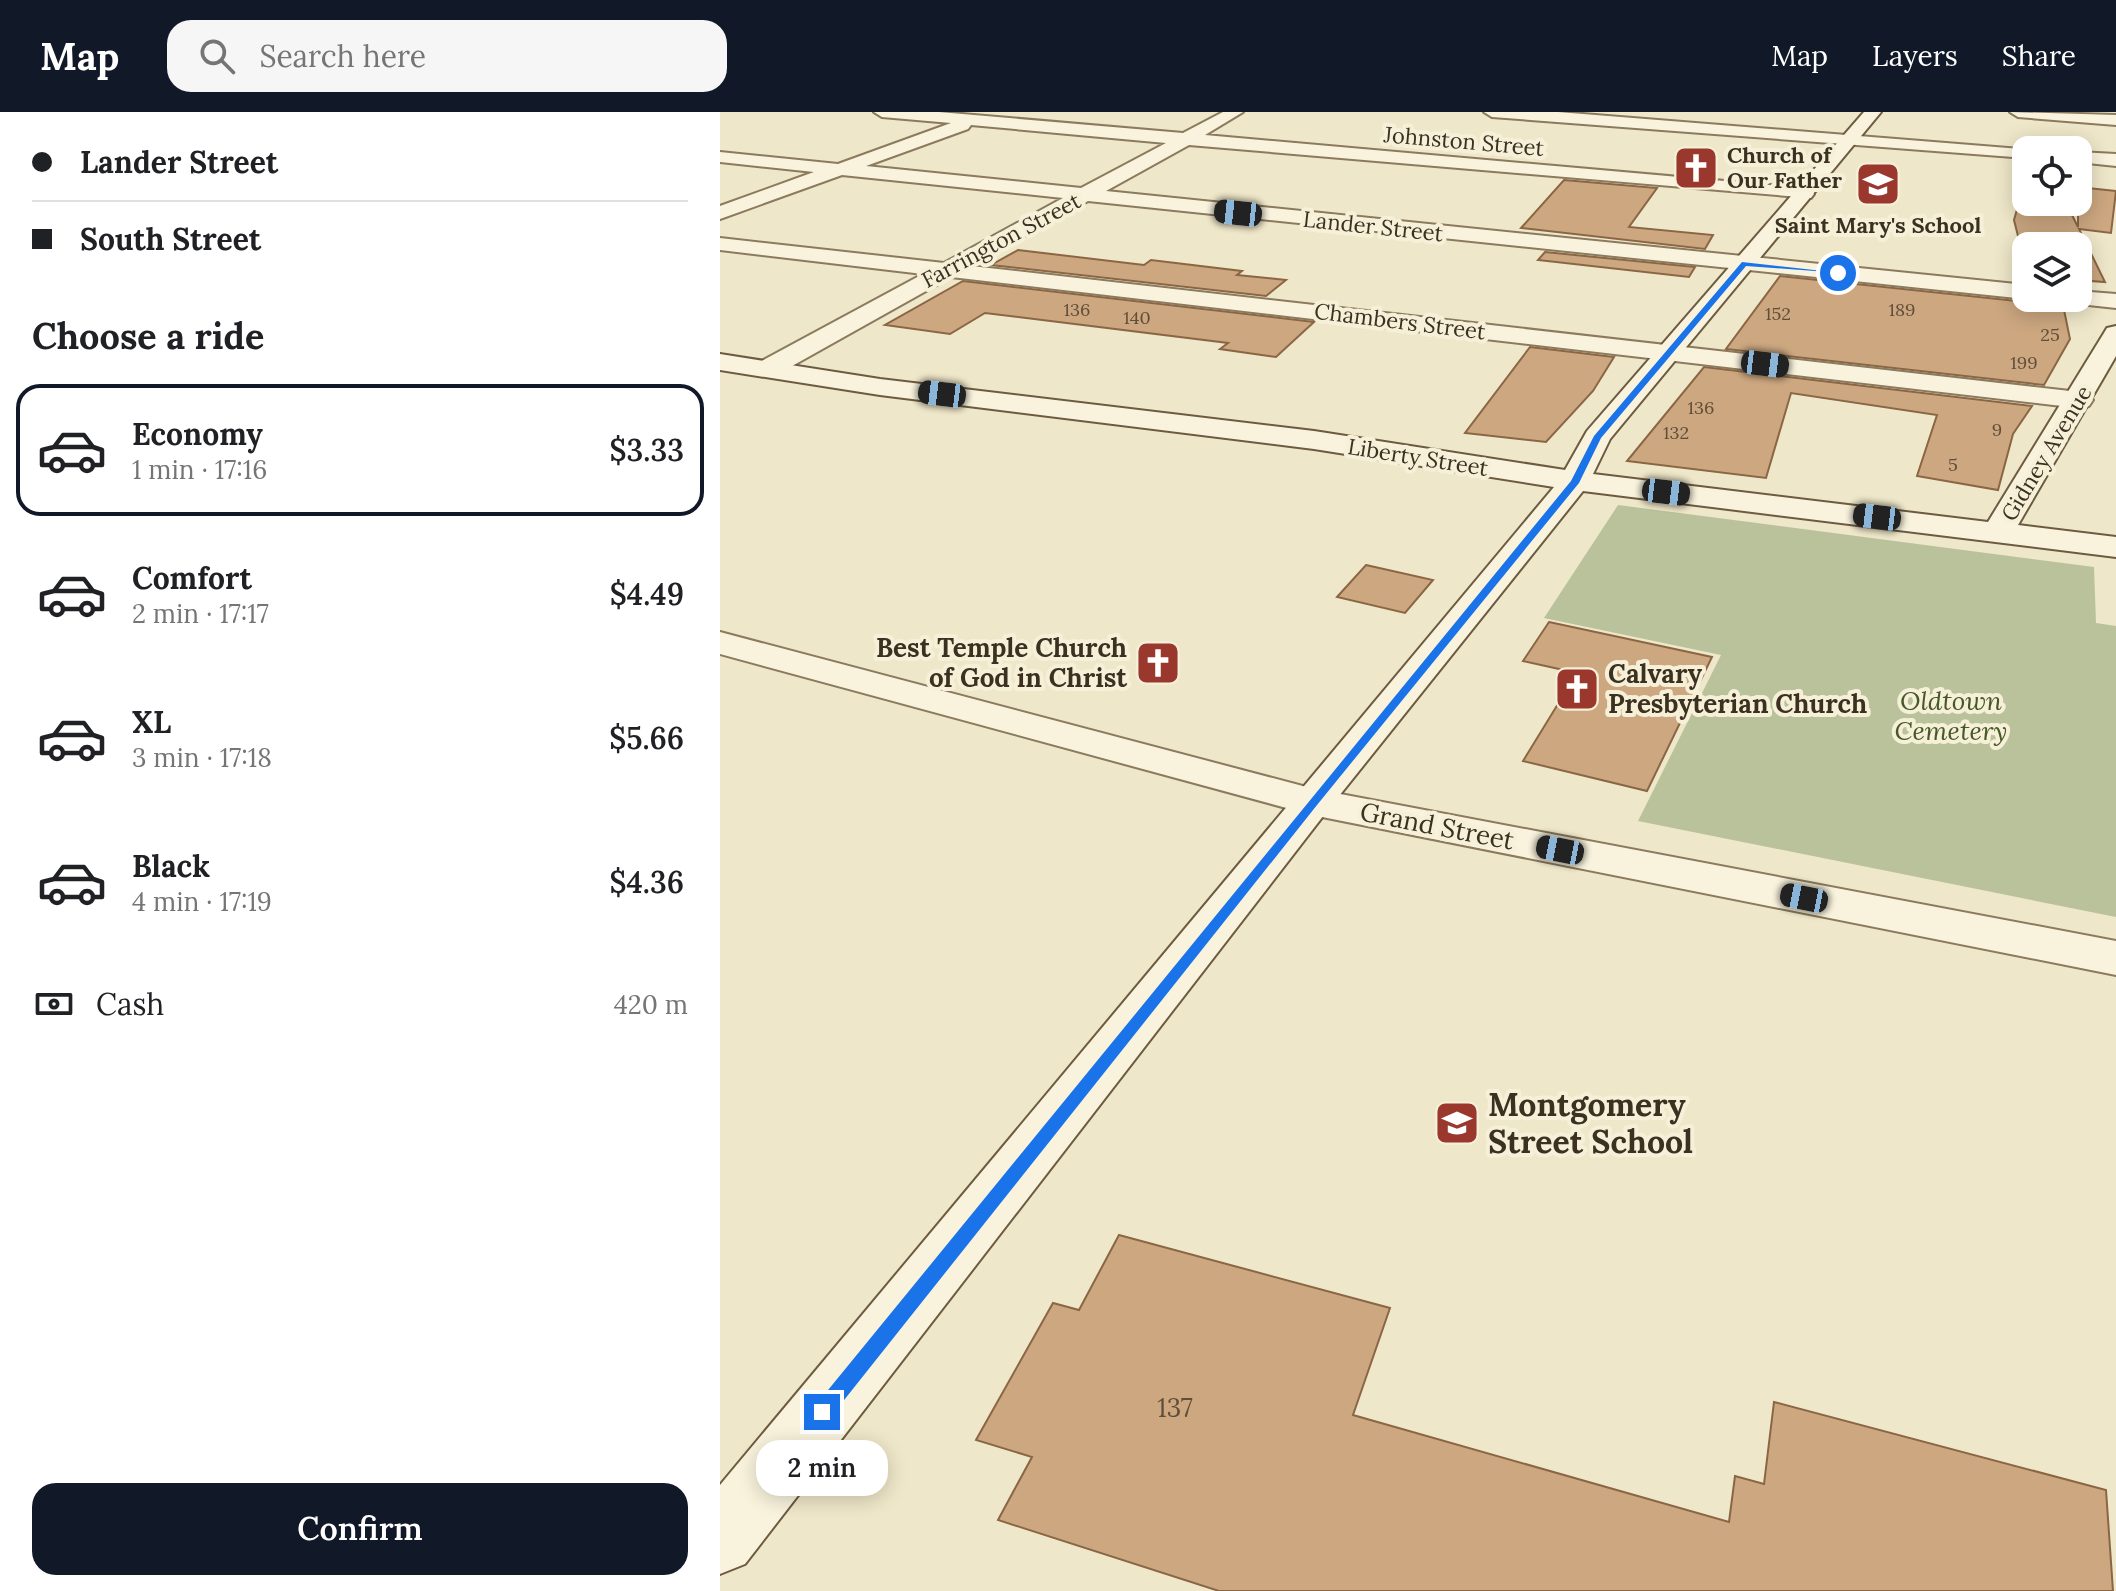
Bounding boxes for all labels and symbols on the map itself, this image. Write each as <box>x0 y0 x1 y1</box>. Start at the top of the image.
street label: Johnston Street <box>1382 120 1546 162</box>
place label: Church of Our Father <box>1727 141 1843 194</box>
church icon: Church of Our Father <box>1672 144 1720 192</box>
school or university icon: Saint Mary's School <box>1854 160 1902 208</box>
street label: Farrington Street <box>917 186 1086 294</box>
car <box>1213 199 1263 227</box>
street label: Lander Street <box>1302 205 1445 247</box>
place label: Saint Mary's School <box>1775 211 1981 239</box>
route start <box>1820 255 1856 291</box>
street label: Chambers Street <box>1313 297 1488 345</box>
house number: 136 <box>1064 298 1090 321</box>
house number: 189 <box>1889 298 1915 321</box>
house number: 152 <box>1765 302 1791 325</box>
house number: 140 <box>1123 306 1151 329</box>
house number: 25 <box>2040 323 2060 346</box>
car <box>1740 349 1790 379</box>
house number: 199 <box>2010 351 2038 374</box>
car <box>917 379 967 409</box>
street label: Gidney Avenue <box>1995 380 2098 526</box>
house number: 136 <box>1688 396 1714 419</box>
house number: 9 <box>1992 418 2002 441</box>
house number: 132 <box>1663 421 1689 444</box>
street label: Liberty Street <box>1346 432 1491 482</box>
house number: 5 <box>1948 453 1958 476</box>
car <box>1641 477 1691 507</box>
car <box>1852 502 1902 532</box>
place label: Best Temple Church of God in Christ <box>876 631 1128 694</box>
church icon: Best Temple Church of God in Christ <box>1134 639 1182 687</box>
place label: Calvary Presbyterian Church <box>1608 657 1867 720</box>
church icon: Calvary Presbyterian Church <box>1553 665 1601 713</box>
park label: Oldtown Cemetery <box>1895 684 2007 747</box>
street label: Grand Street <box>1357 794 1517 857</box>
car <box>1534 834 1586 866</box>
car <box>1778 882 1830 914</box>
place label: Montgomery Street School <box>1488 1084 1693 1162</box>
school or university icon: Montgomery Street School <box>1433 1099 1481 1147</box>
house number: 137 <box>1157 1391 1193 1424</box>
route end <box>804 1394 840 1430</box>
callout: 2 min <box>756 1440 888 1496</box>

